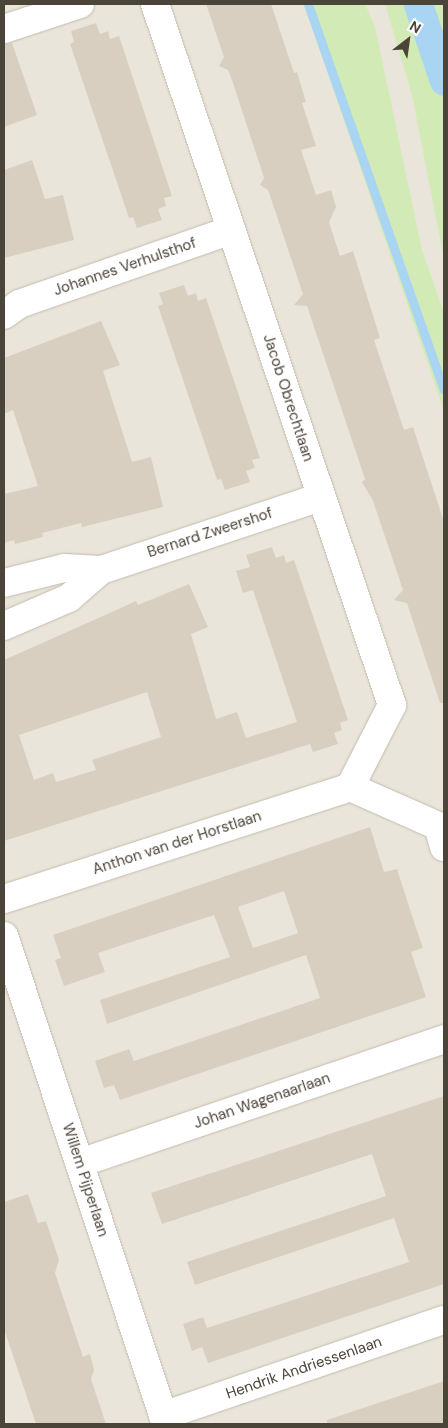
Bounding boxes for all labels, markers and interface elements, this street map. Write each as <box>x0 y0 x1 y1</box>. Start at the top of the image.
north arrow <box>383 15 433 65</box>
text: N <box>407 17 424 37</box>
street label: Johannes Verhulsthof <box>51 234 199 300</box>
street label: Jacob Obrechtlaan <box>259 332 317 464</box>
street label: Bernard Zweershof <box>145 504 275 562</box>
street label: Anthon van der Horstlaan <box>90 807 264 879</box>
street label: Johan Wagenaarlaan <box>191 1069 333 1133</box>
street label: Willem Pijperlaan <box>58 1121 112 1239</box>
street label: Hendrik Andriessenlaan <box>224 1333 384 1403</box>

